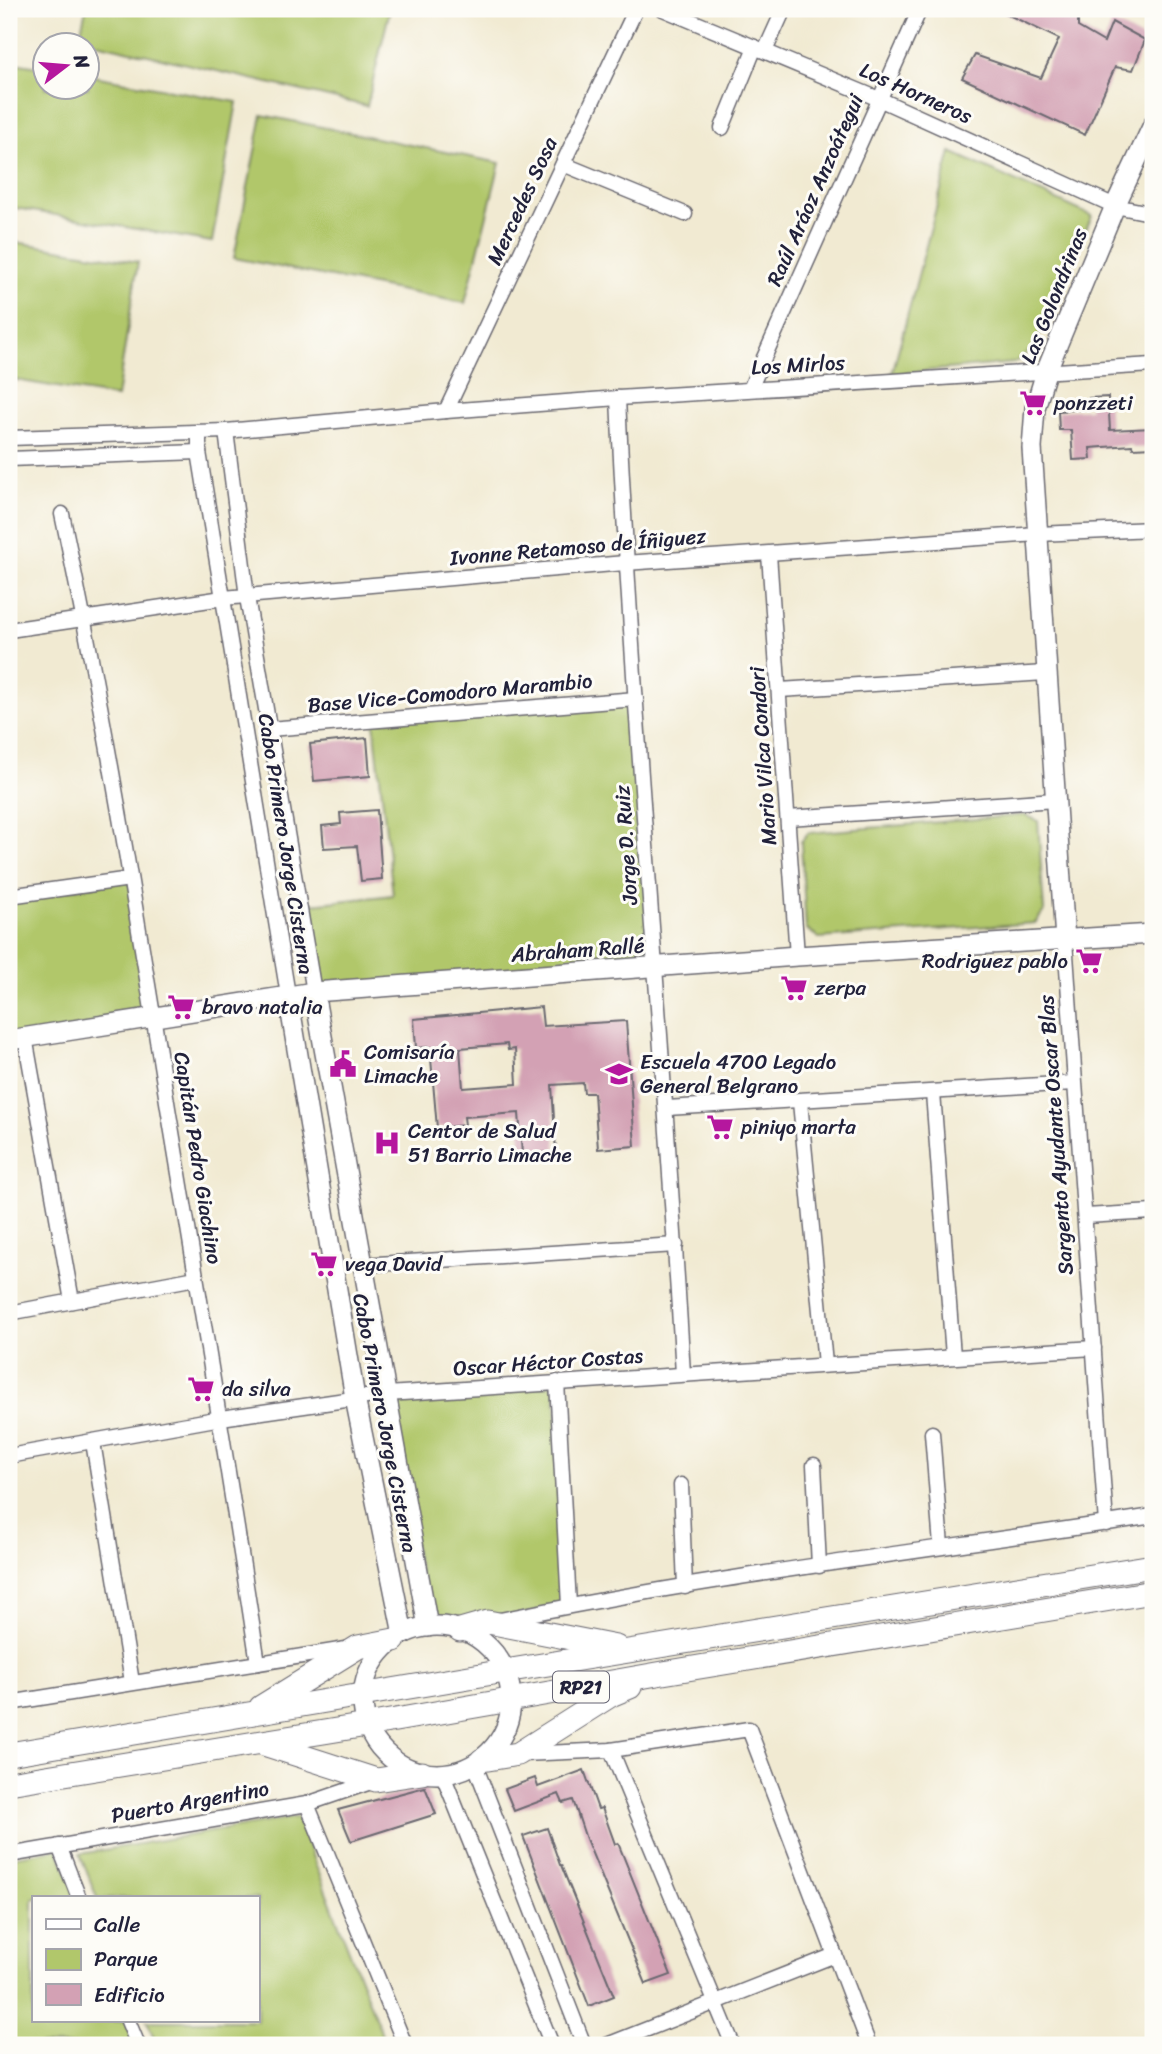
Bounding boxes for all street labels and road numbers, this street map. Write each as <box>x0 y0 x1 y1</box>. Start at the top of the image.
street label: Los Horneros <box>853 51 979 135</box>
street label: Raúl Aráoz Anzoátegui <box>755 86 875 292</box>
street label: Mercedes Sosa <box>476 130 569 272</box>
street label: Las Golondrinas <box>1009 222 1099 370</box>
street label: Los Mirlos <box>750 344 846 386</box>
street label: Ivonne Retamoso de Íñiguez <box>447 517 708 577</box>
street label: Base Vice-Comodoro Marambio <box>306 662 594 724</box>
street label: Mario Vilca Condori <box>738 664 788 847</box>
street label: Cabo Primero Jorge Cisterna <box>247 711 325 978</box>
street label: Jorge D. Ruiz <box>603 783 649 907</box>
street label: Abraham Rallé <box>509 926 646 974</box>
street label: Sargento Ayudante Oscar Blas <box>1027 993 1085 1276</box>
street label: Capitán Pedro Giachino <box>162 1049 234 1267</box>
street label: Cabo Primero Jorge Cisterna <box>341 1290 429 1557</box>
street label: Oscar Héctor Costas <box>452 1336 645 1388</box>
road number: RP21 <box>553 1672 609 1702</box>
street label: Puerto Argentino <box>108 1769 272 1835</box>

